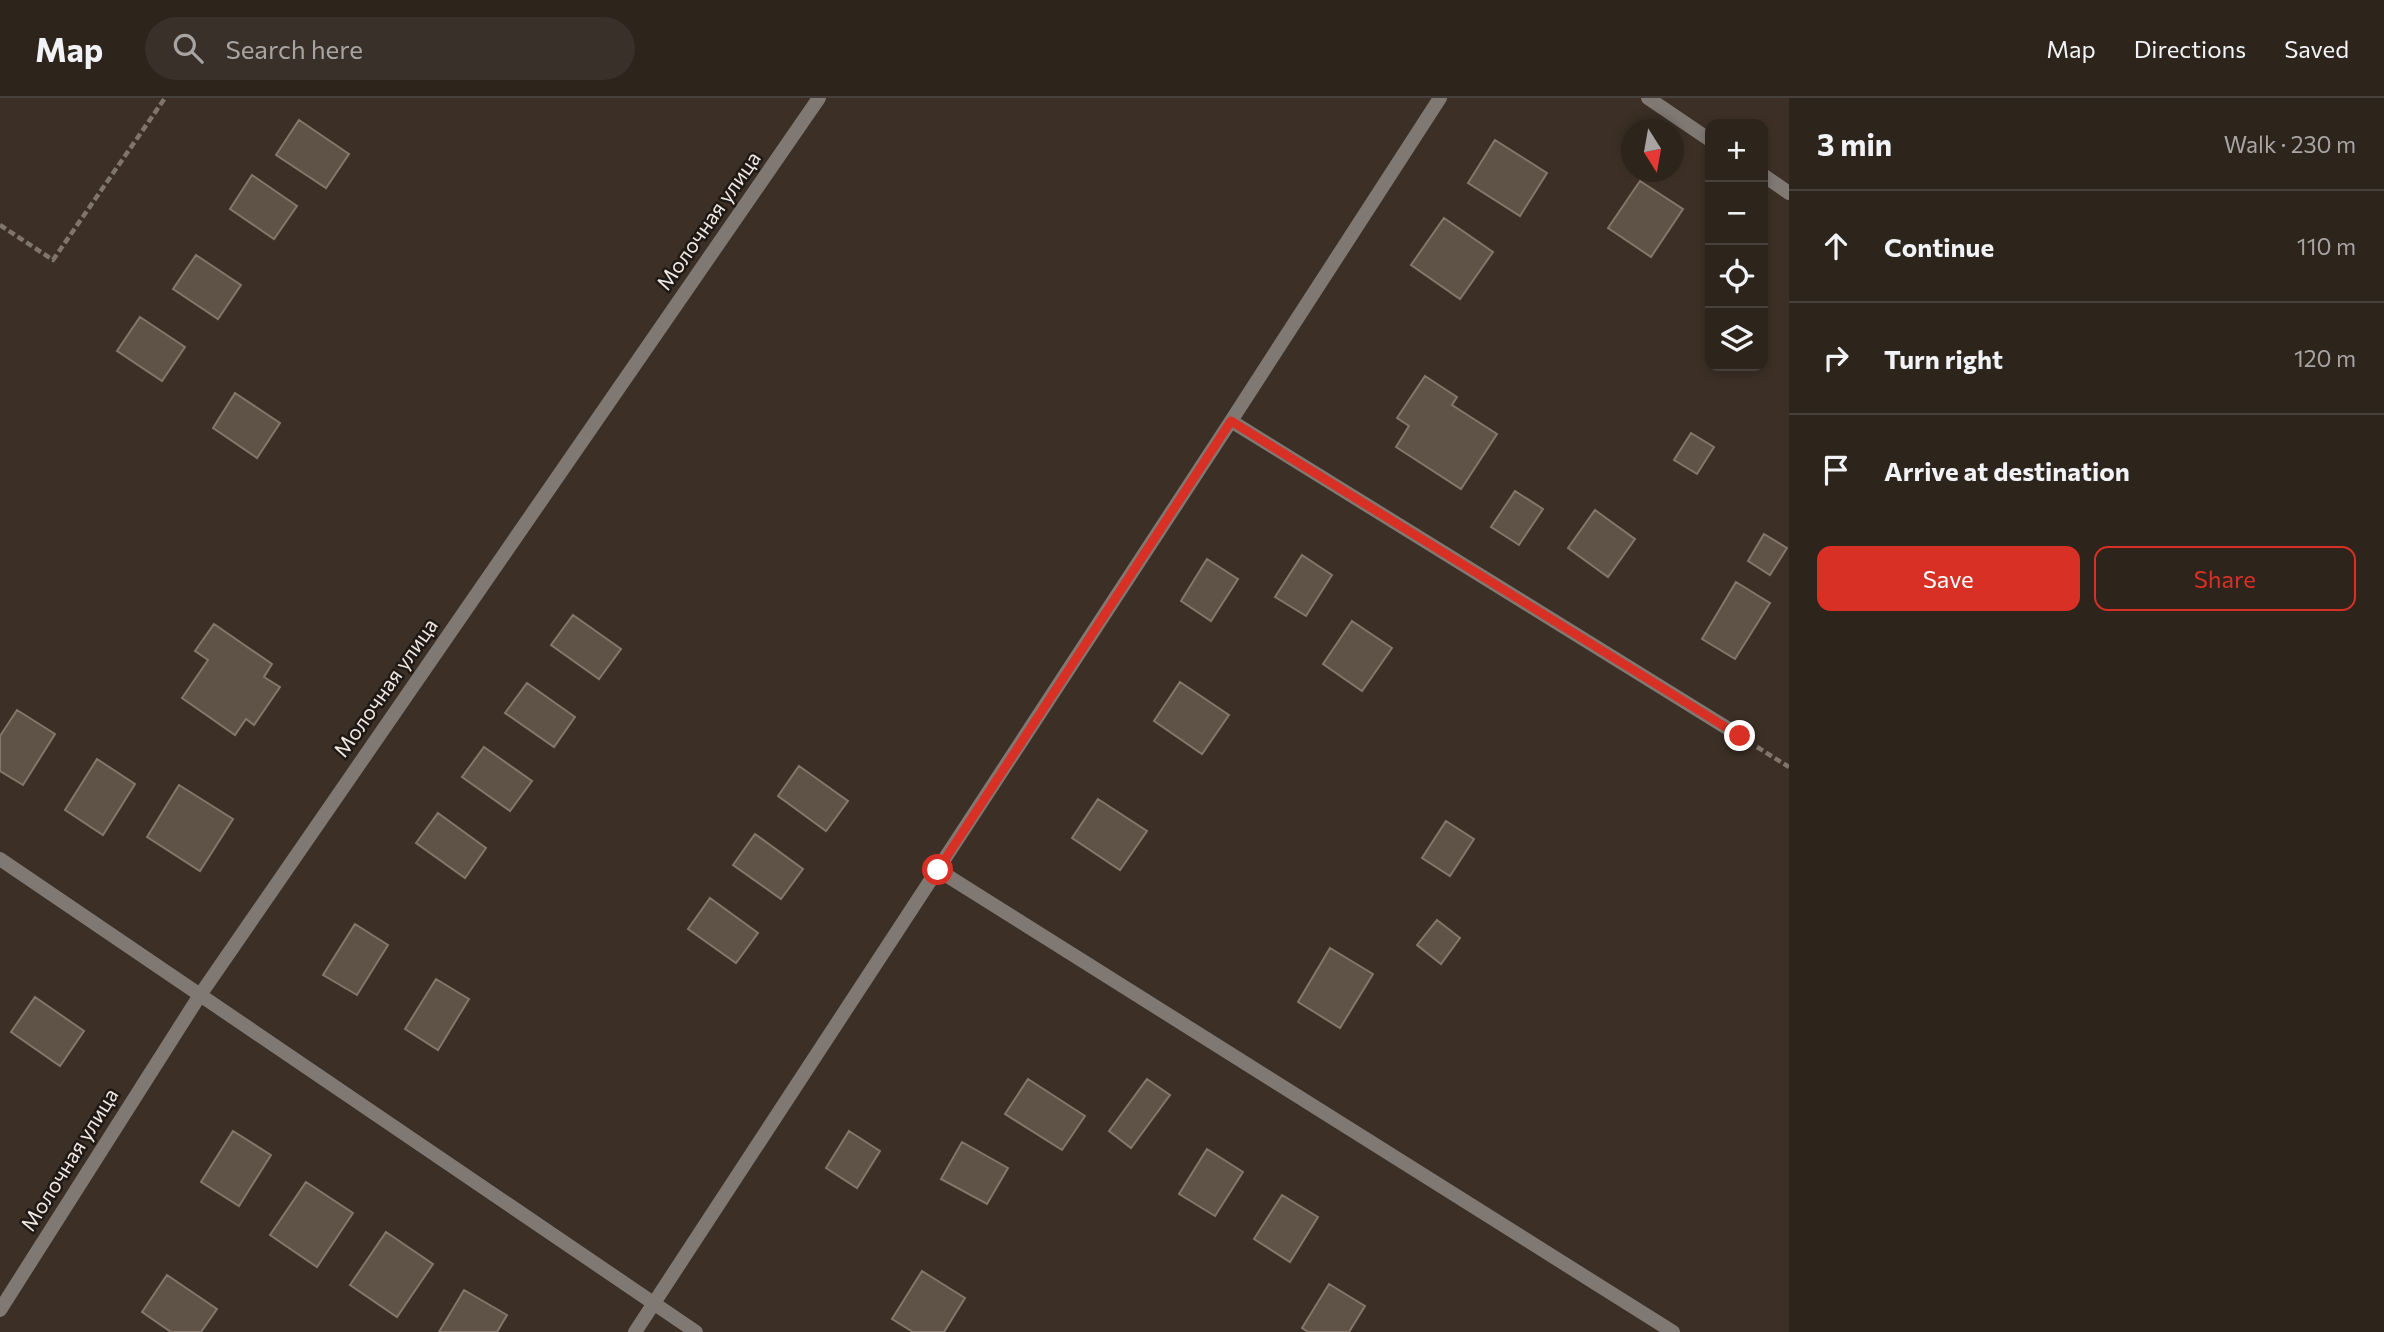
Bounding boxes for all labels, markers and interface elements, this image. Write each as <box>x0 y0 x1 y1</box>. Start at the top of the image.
search box <box>145 17 635 80</box>
text: Map <box>35 28 103 69</box>
icon: search <box>169 29 207 67</box>
text: Search here <box>225 33 363 64</box>
text: Map <box>2046 34 2096 63</box>
text: Directions <box>2134 34 2246 63</box>
text: Saved <box>2284 34 2349 63</box>
north arrow <box>1621 119 1684 182</box>
map controls <box>1705 119 1768 371</box>
button: + <box>1705 119 1768 182</box>
text: 3 min <box>1817 125 1892 162</box>
text: Walk · 230 m <box>2224 130 2356 158</box>
street label: Молочная улица <box>651 146 765 294</box>
button: − <box>1705 182 1768 245</box>
icon: ahead <box>1817 227 1855 265</box>
text: Continue <box>1884 231 1994 262</box>
text: 110 m <box>2297 232 2356 260</box>
button: locate <box>1705 245 1768 308</box>
button: layers <box>1705 308 1768 371</box>
icon: right <box>1817 339 1855 377</box>
text: Turn right <box>1884 343 2003 374</box>
text: 120 m <box>2294 344 2356 372</box>
icon: arrive <box>1817 451 1855 489</box>
text: Arrive at destination <box>1884 455 2130 486</box>
button: Save <box>1817 546 2080 611</box>
button: Share <box>2094 546 2356 611</box>
street label: Молочная улица <box>328 613 442 761</box>
route end <box>1724 720 1755 751</box>
route start <box>922 854 953 885</box>
street label: Молочная улица <box>15 1083 123 1235</box>

